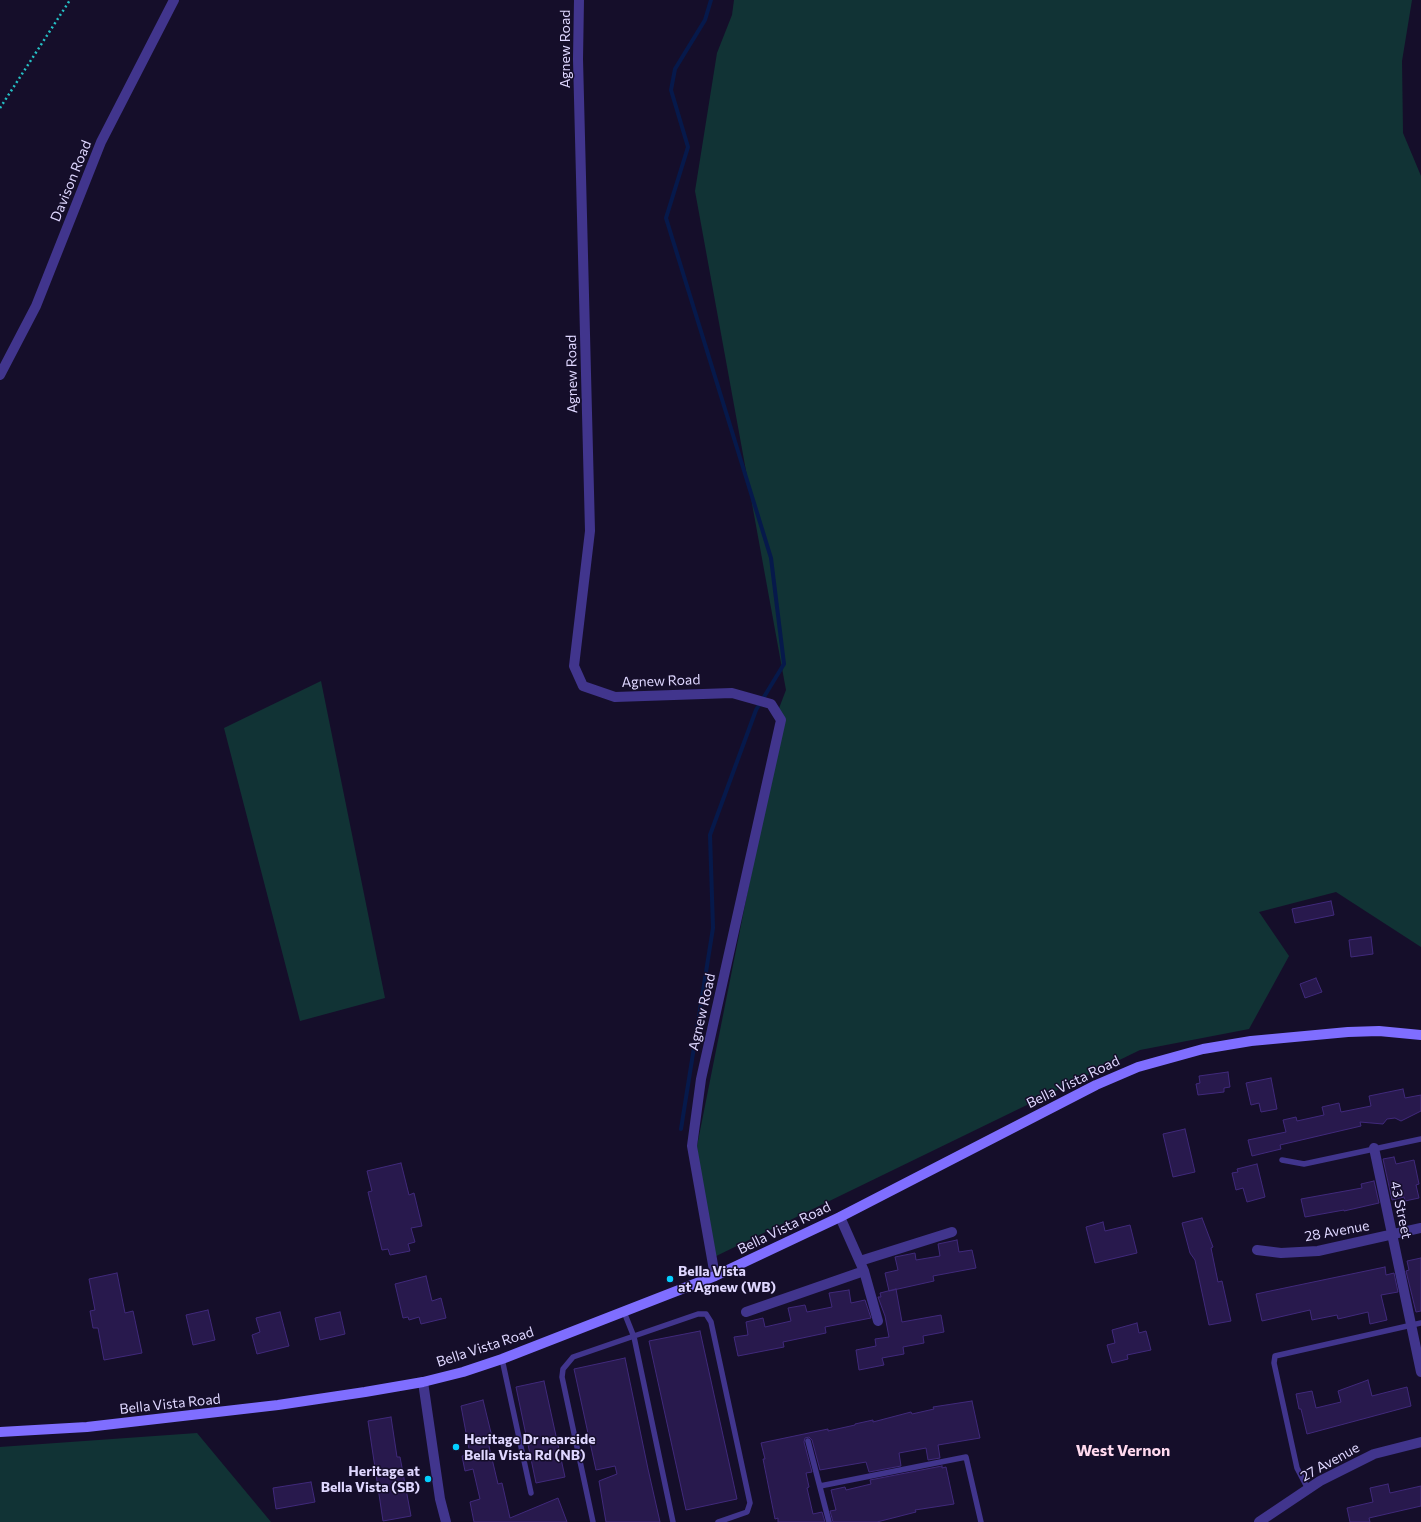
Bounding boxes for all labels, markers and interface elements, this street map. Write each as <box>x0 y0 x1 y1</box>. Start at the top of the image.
street label: Agnew Road <box>557 10 573 88</box>
street label: Davison Road <box>47 138 95 224</box>
street label: Agnew Road <box>563 334 581 414</box>
street label: Agnew Road <box>621 671 701 691</box>
street label: Agnew Road <box>685 972 719 1052</box>
street label: Bella Vista Road <box>1024 1052 1122 1112</box>
street label: 43 Street <box>1387 1180 1415 1240</box>
street label: Bella Vista Road <box>735 1198 833 1258</box>
street label: 28 Avenue <box>1303 1217 1371 1245</box>
place label: Bella Vista at Agnew (WB) <box>678 1263 776 1296</box>
marker: Bella Vista at Agnew (WB) <box>665 1274 675 1284</box>
street label: Bella Vista Road <box>434 1323 536 1371</box>
street label: Bella Vista Road <box>119 1390 221 1418</box>
place label: Heritage Dr nearside Bella Vista Rd (NB) <box>464 1431 596 1464</box>
street label: 27 Avenue <box>1298 1439 1362 1485</box>
district label: West Vernon <box>1076 1441 1170 1461</box>
marker: Heritage Dr nearside Bella Vista Rd (NB) <box>451 1442 461 1452</box>
place label: Heritage at Bella Vista (SB) <box>321 1463 420 1496</box>
marker: Heritage at Bella Vista (SB) <box>423 1474 433 1484</box>

